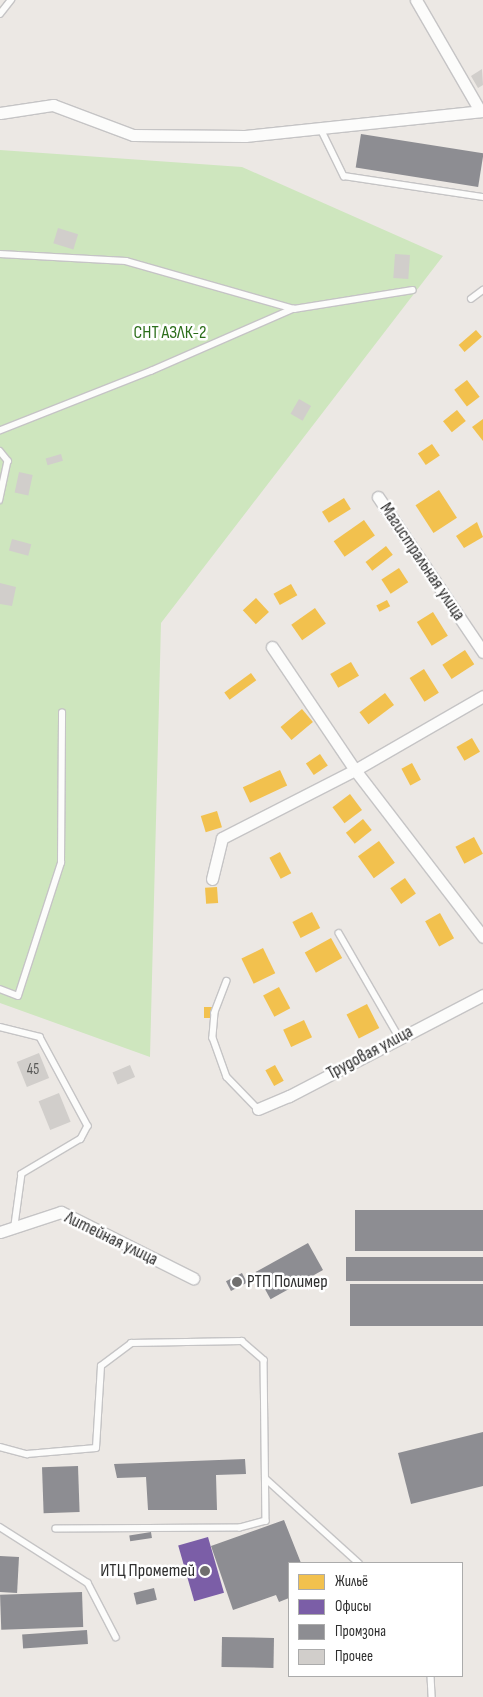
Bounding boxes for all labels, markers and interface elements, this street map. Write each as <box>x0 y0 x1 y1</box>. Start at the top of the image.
park label: СНТ АЗЛК-2 <box>134 322 206 344</box>
street label: Магистральная улица <box>375 499 469 625</box>
street label: Трудовая улица <box>323 1021 417 1085</box>
house number: 45 <box>27 1061 39 1079</box>
street label: Литейная улица <box>61 1207 161 1271</box>
place label: РТП Полимер <box>247 1271 328 1293</box>
marker: РТП Полимер <box>231 1276 243 1288</box>
place label: ИТЦ Прометей <box>100 1560 195 1582</box>
legend <box>288 1562 463 1677</box>
marker: ИТЦ Прометей <box>199 1565 211 1577</box>
text: Жильё <box>335 1572 368 1591</box>
text: Офисы <box>335 1597 371 1616</box>
text: Промзона <box>335 1622 386 1641</box>
text: Прочее <box>335 1647 373 1666</box>

